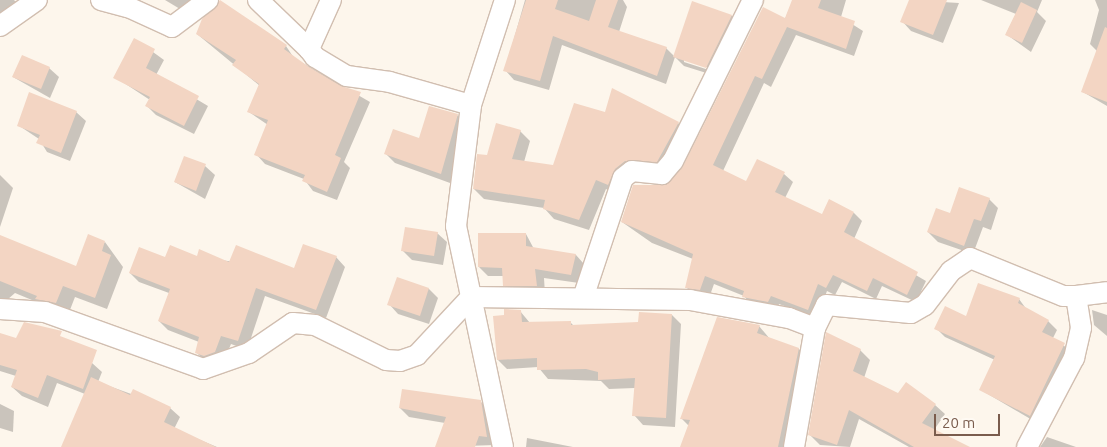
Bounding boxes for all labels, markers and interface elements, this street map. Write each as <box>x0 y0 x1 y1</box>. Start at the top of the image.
scale bar <box>937 404 1003 436</box>
text: 20 m <box>942 414 975 431</box>

